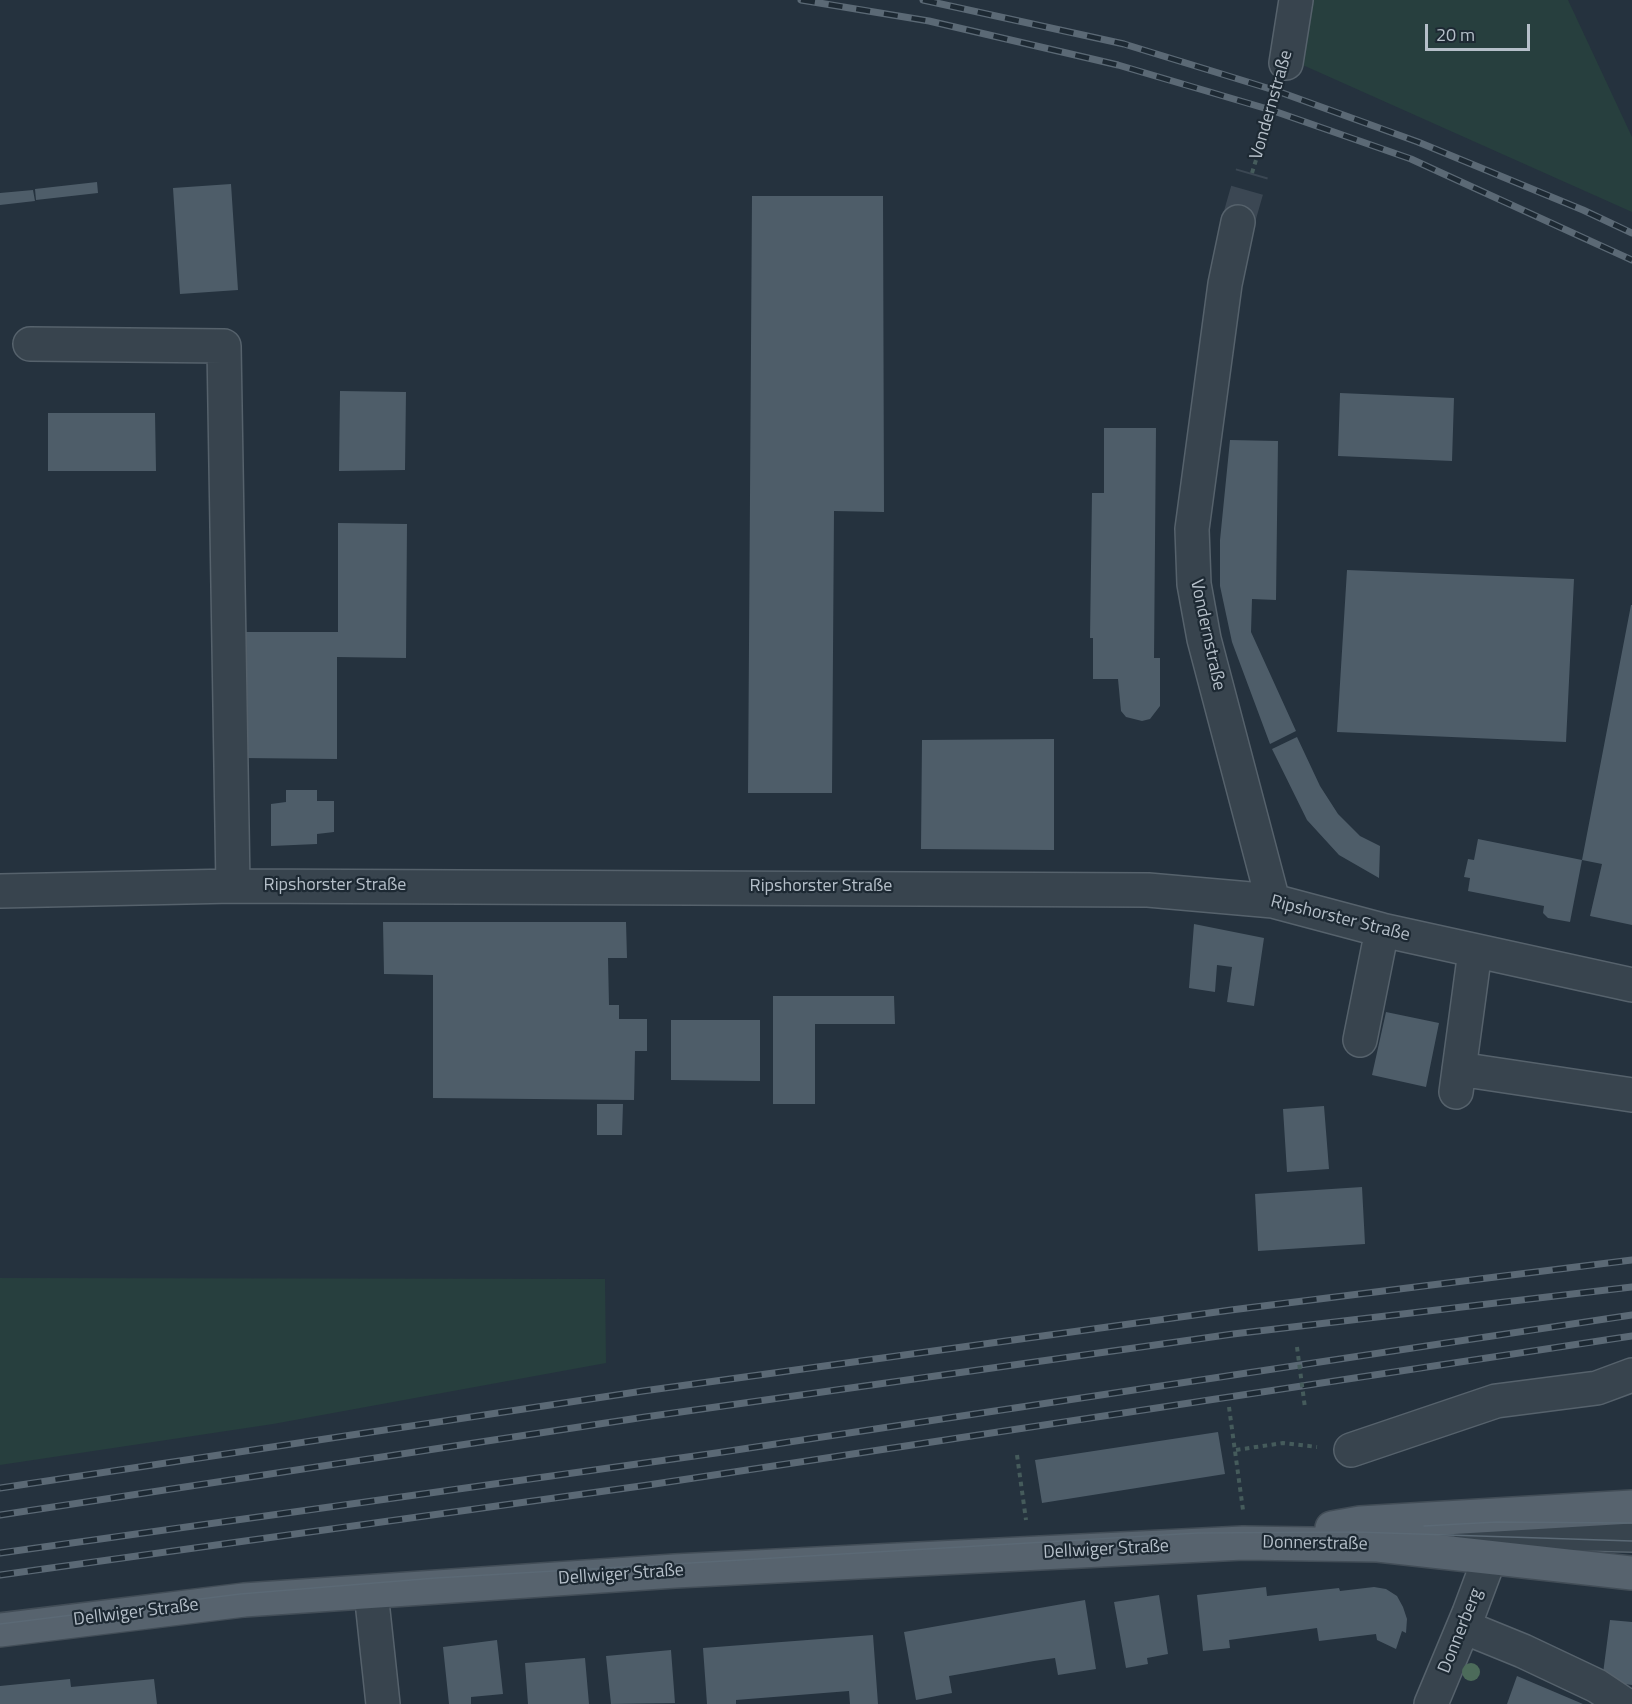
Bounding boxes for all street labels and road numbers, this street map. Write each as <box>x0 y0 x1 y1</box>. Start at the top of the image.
street label: Vondernstraße <box>1246 48 1298 162</box>
street label: Vondernstraße <box>1185 578 1229 692</box>
street label: Ripshorster Straße <box>264 875 406 897</box>
street label: Ripshorster Straße <box>750 876 892 898</box>
street label: Ripshorster Straße <box>1268 891 1412 947</box>
street label: Donnerstraße <box>1262 1532 1368 1556</box>
street label: Dellwiger Straße <box>1043 1536 1169 1564</box>
street label: Dellwiger Straße <box>558 1560 684 1590</box>
street label: Donnerberg <box>1434 1585 1488 1677</box>
street label: Dellwiger Straße <box>72 1595 200 1631</box>

